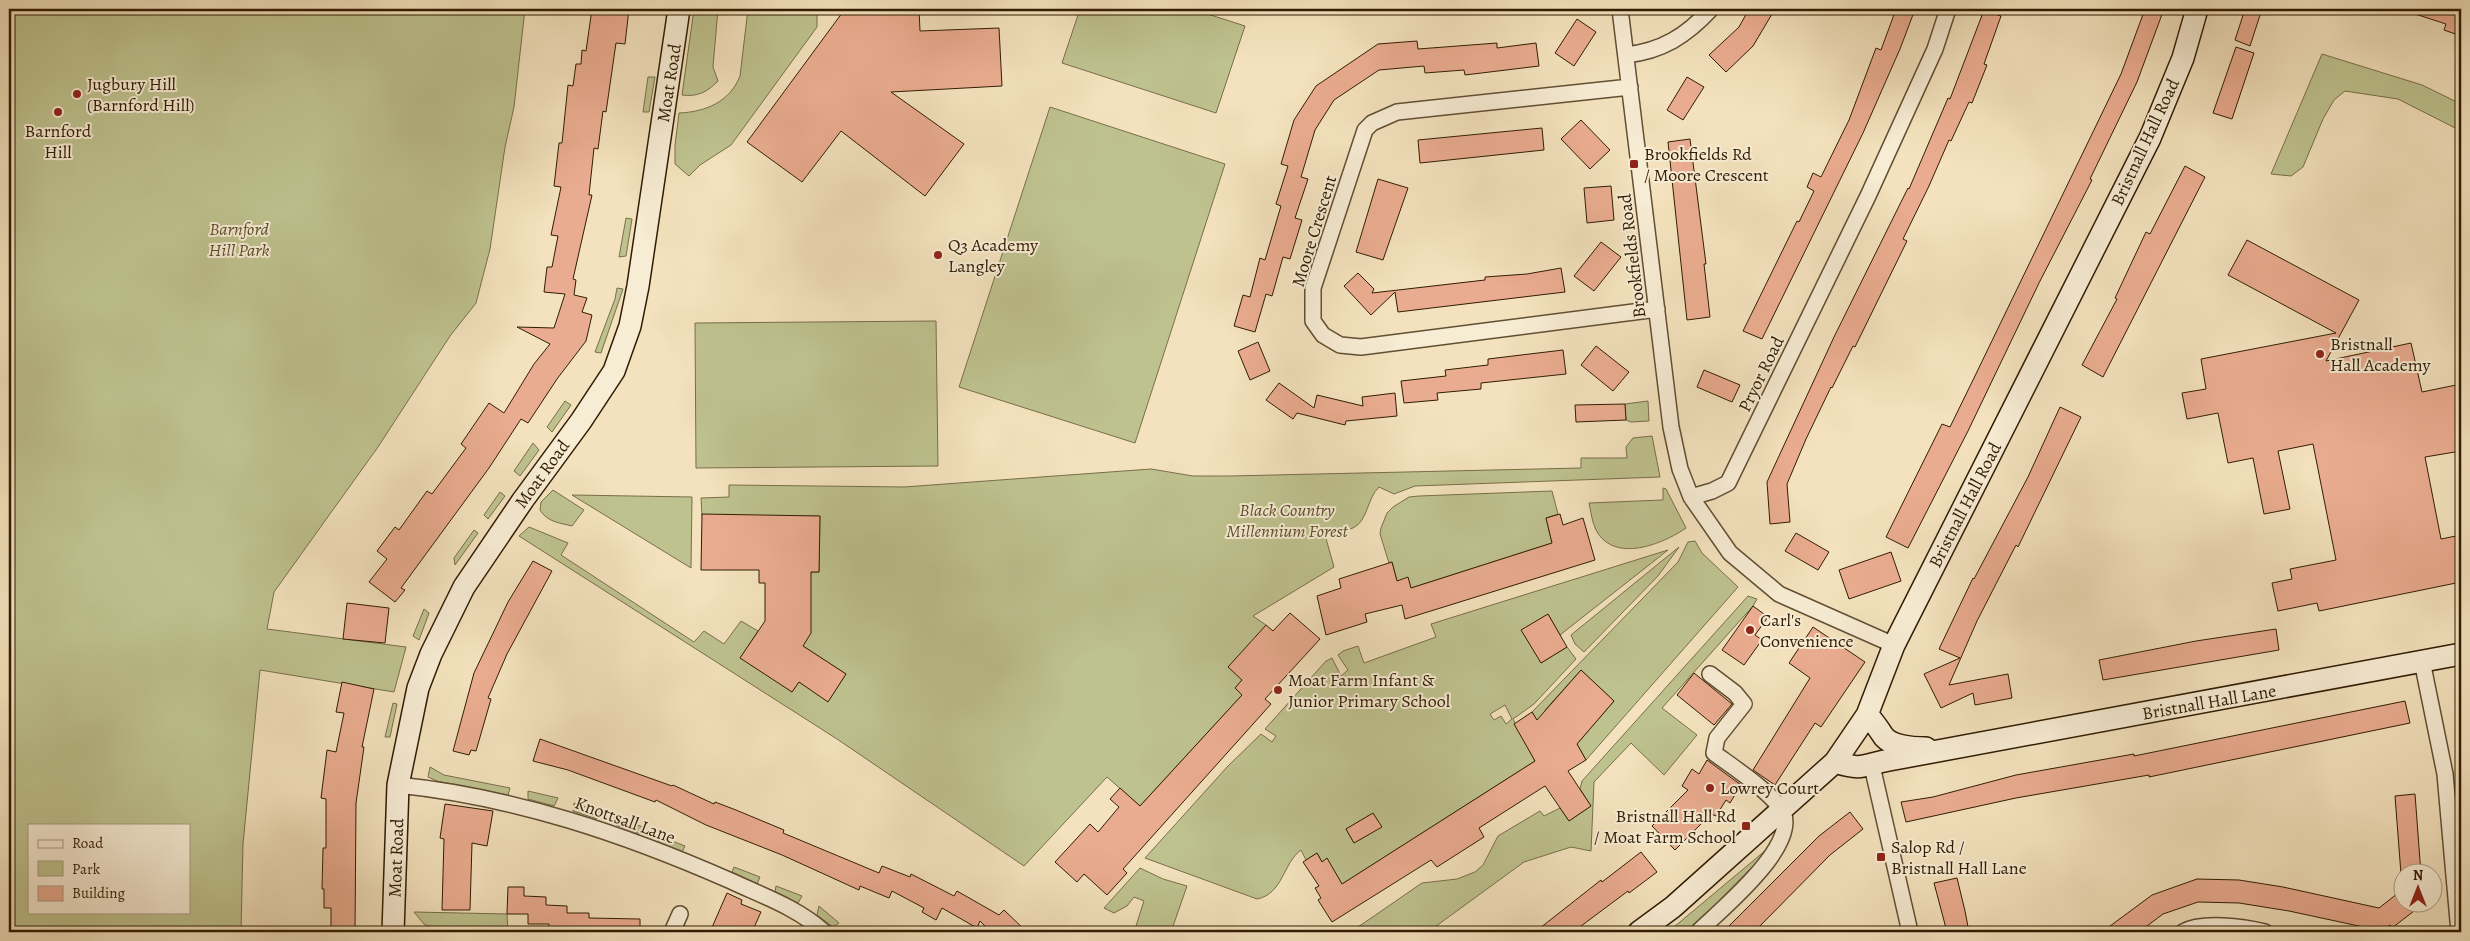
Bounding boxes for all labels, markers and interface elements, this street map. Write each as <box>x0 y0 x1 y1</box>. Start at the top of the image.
street label: Moat Road <box>651 42 687 124</box>
place label: Jugbury Hill (Barnford Hill) <box>87 72 195 117</box>
street label: Bristnall Hall Road <box>2105 74 2185 209</box>
marker: Jugbury Hill (Barnford Hill) <box>71 88 83 100</box>
marker: Barnford Hill <box>52 106 64 118</box>
place label: Barnford Hill <box>25 119 92 164</box>
place label: Brookfields Rd / Moore Crescent <box>1644 142 1769 187</box>
marker: Brookfields Rd / Moore Crescent <box>1628 158 1640 170</box>
street label: Moore Crescent <box>1286 172 1342 290</box>
street label: Brookfields Road <box>1612 192 1652 320</box>
park label: Barnford Hill Park <box>209 217 269 262</box>
place label: Q3 Academy Langley <box>948 233 1039 278</box>
marker: Q3 Academy Langley <box>932 249 944 261</box>
street label: Pryor Road <box>1732 332 1790 416</box>
place label: Bristnall Hall Academy <box>2330 332 2431 377</box>
marker: Bristnall Hall Academy <box>2314 348 2326 360</box>
street label: Moat Road <box>509 435 575 513</box>
street label: Bristnall Hall Road <box>1923 438 2007 572</box>
park label: Black Country Millennium Forest <box>1226 498 1349 543</box>
place label: Carl's Convenience <box>1760 608 1853 653</box>
marker: Carl's Convenience <box>1744 624 1756 636</box>
place label: Moat Farm Infant & Junior Primary School <box>1288 668 1451 713</box>
street label: Bristnall Hall Lane <box>2140 678 2278 726</box>
marker: Moat Farm Infant & Junior Primary School <box>1272 684 1284 696</box>
place label: Lowrey Court <box>1720 776 1819 800</box>
marker: Lowrey Court <box>1704 782 1716 794</box>
street label: Knottsall Lane <box>571 791 679 849</box>
place label: Bristnall Hall Rd / Moat Farm School <box>1594 804 1737 849</box>
street label: Moat Road <box>383 818 409 898</box>
marker: Bristnall Hall Rd / Moat Farm School <box>1740 820 1752 832</box>
legend <box>28 824 190 914</box>
text: Road <box>72 833 104 853</box>
place label: Salop Rd / Bristnall Hall Lane <box>1891 835 2027 880</box>
marker: Salop Rd / Bristnall Hall Lane <box>1875 851 1887 863</box>
text: Park <box>72 859 101 879</box>
north arrow <box>2392 864 2442 914</box>
text: N <box>2413 866 2423 885</box>
text: Building <box>72 883 125 903</box>

